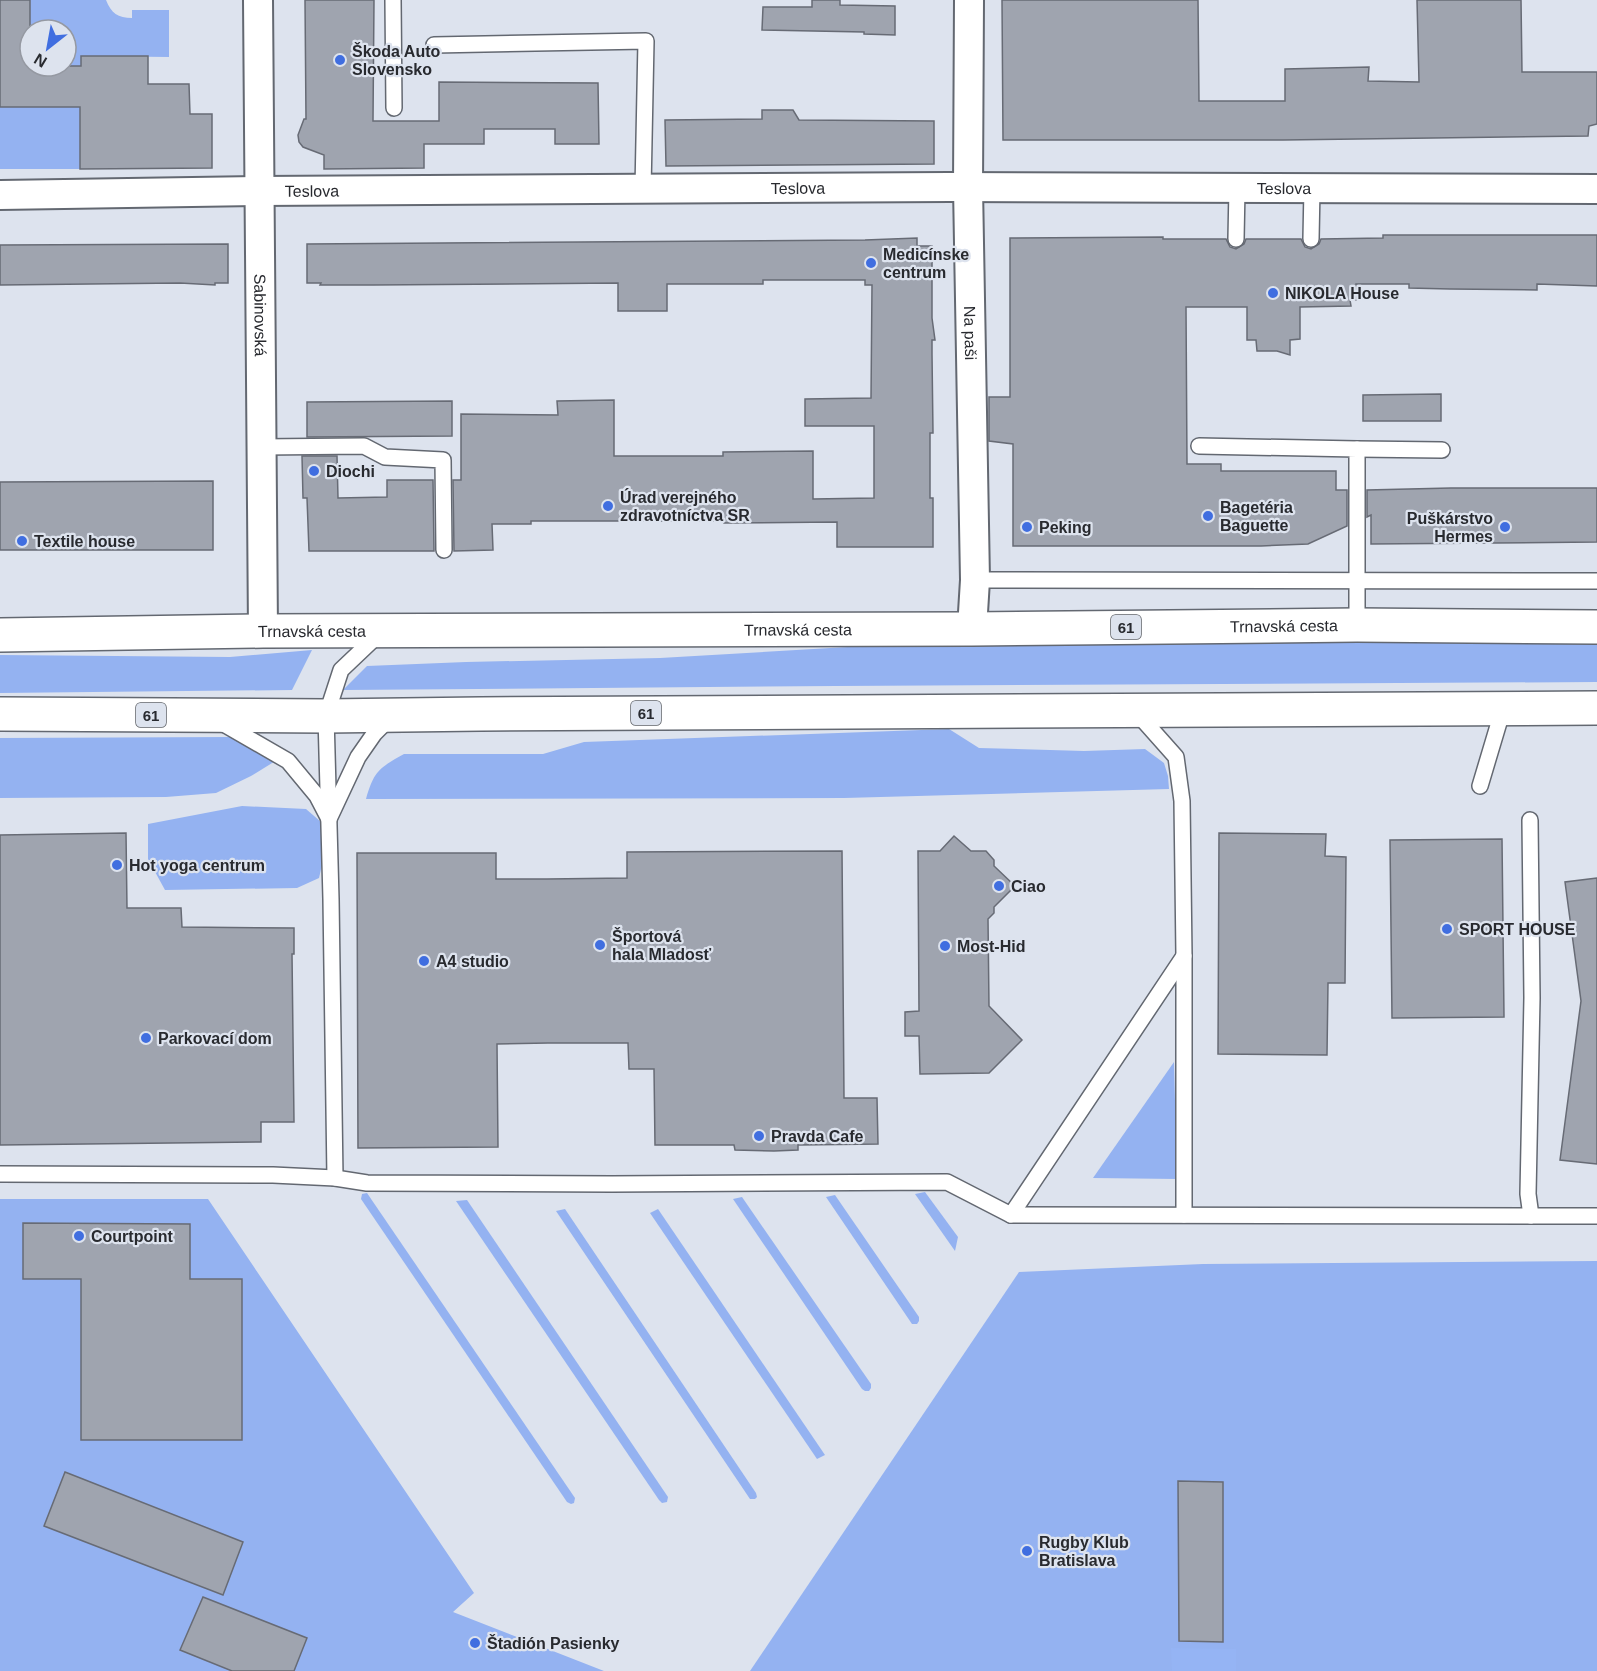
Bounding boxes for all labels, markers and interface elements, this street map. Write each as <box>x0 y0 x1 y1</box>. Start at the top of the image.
north arrow <box>18 18 78 78</box>
place label: Škoda Auto Slovensko <box>352 42 441 78</box>
text: N <box>31 50 50 71</box>
marker: Škoda Auto Slovensko <box>333 53 347 67</box>
street label: Teslova <box>771 179 825 197</box>
street label: Teslova <box>1257 179 1311 197</box>
street label: Teslova <box>285 182 339 199</box>
place label: Medicínske centrum <box>883 246 969 281</box>
marker: Medicínske centrum <box>864 256 878 270</box>
street label: Sabinovská <box>252 274 269 357</box>
place label: NIKOLA House <box>1285 285 1399 302</box>
marker: NIKOLA House <box>1266 286 1280 300</box>
street label: Na paši <box>962 306 980 360</box>
place label: Diochi <box>326 463 375 480</box>
marker: Diochi <box>307 464 321 478</box>
place label: Úrad verejného zdravotníctva SR <box>620 488 750 524</box>
marker: Úrad verejného zdravotníctva SR <box>601 499 615 513</box>
place label: Bagetéria Baguette <box>1220 499 1293 534</box>
marker: Bagetéria Baguette <box>1201 509 1215 523</box>
place label: Puškárstvo Hermes <box>1407 510 1493 545</box>
place label: Peking <box>1039 519 1091 536</box>
marker: Peking <box>1020 520 1034 534</box>
marker: Puškárstvo Hermes <box>1498 520 1512 534</box>
place label: Textile house <box>34 533 135 550</box>
marker: Textile house <box>15 534 29 548</box>
road number: 61 <box>1111 615 1141 639</box>
street label: Trnavská cesta <box>1230 617 1338 635</box>
street label: Trnavská cesta <box>744 621 852 638</box>
street label: Trnavská cesta <box>258 622 366 640</box>
road number: 61 <box>631 701 661 725</box>
road number: 61 <box>136 703 166 727</box>
place label: Hot yoga centrum <box>129 857 265 874</box>
marker: Hot yoga centrum <box>110 858 124 872</box>
place label: Ciao <box>1011 878 1046 895</box>
marker: Ciao <box>992 879 1006 893</box>
place label: SPORT HOUSE <box>1459 921 1576 938</box>
marker: SPORT HOUSE <box>1440 922 1454 936</box>
place label: Športová hala Mladosť <box>612 927 712 963</box>
marker: Športová hala Mladosť <box>593 938 607 952</box>
place label: Most-Hid <box>957 938 1025 955</box>
marker: Most-Hid <box>938 939 952 953</box>
place label: A4 studio <box>436 953 509 970</box>
marker: A4 studio <box>417 954 431 968</box>
place label: Parkovací dom <box>158 1030 272 1047</box>
marker: Parkovací dom <box>139 1031 153 1045</box>
place label: Pravda Cafe <box>771 1128 864 1145</box>
marker: Pravda Cafe <box>752 1129 766 1143</box>
place label: Courtpoint <box>91 1228 173 1245</box>
marker: Courtpoint <box>72 1229 86 1243</box>
place label: Rugby Klub Bratislava <box>1039 1534 1129 1569</box>
marker: Rugby Klub Bratislava <box>1020 1544 1034 1558</box>
place label: Štadión Pasienky <box>487 1634 620 1652</box>
marker: Štadión Pasienky <box>468 1636 482 1650</box>

